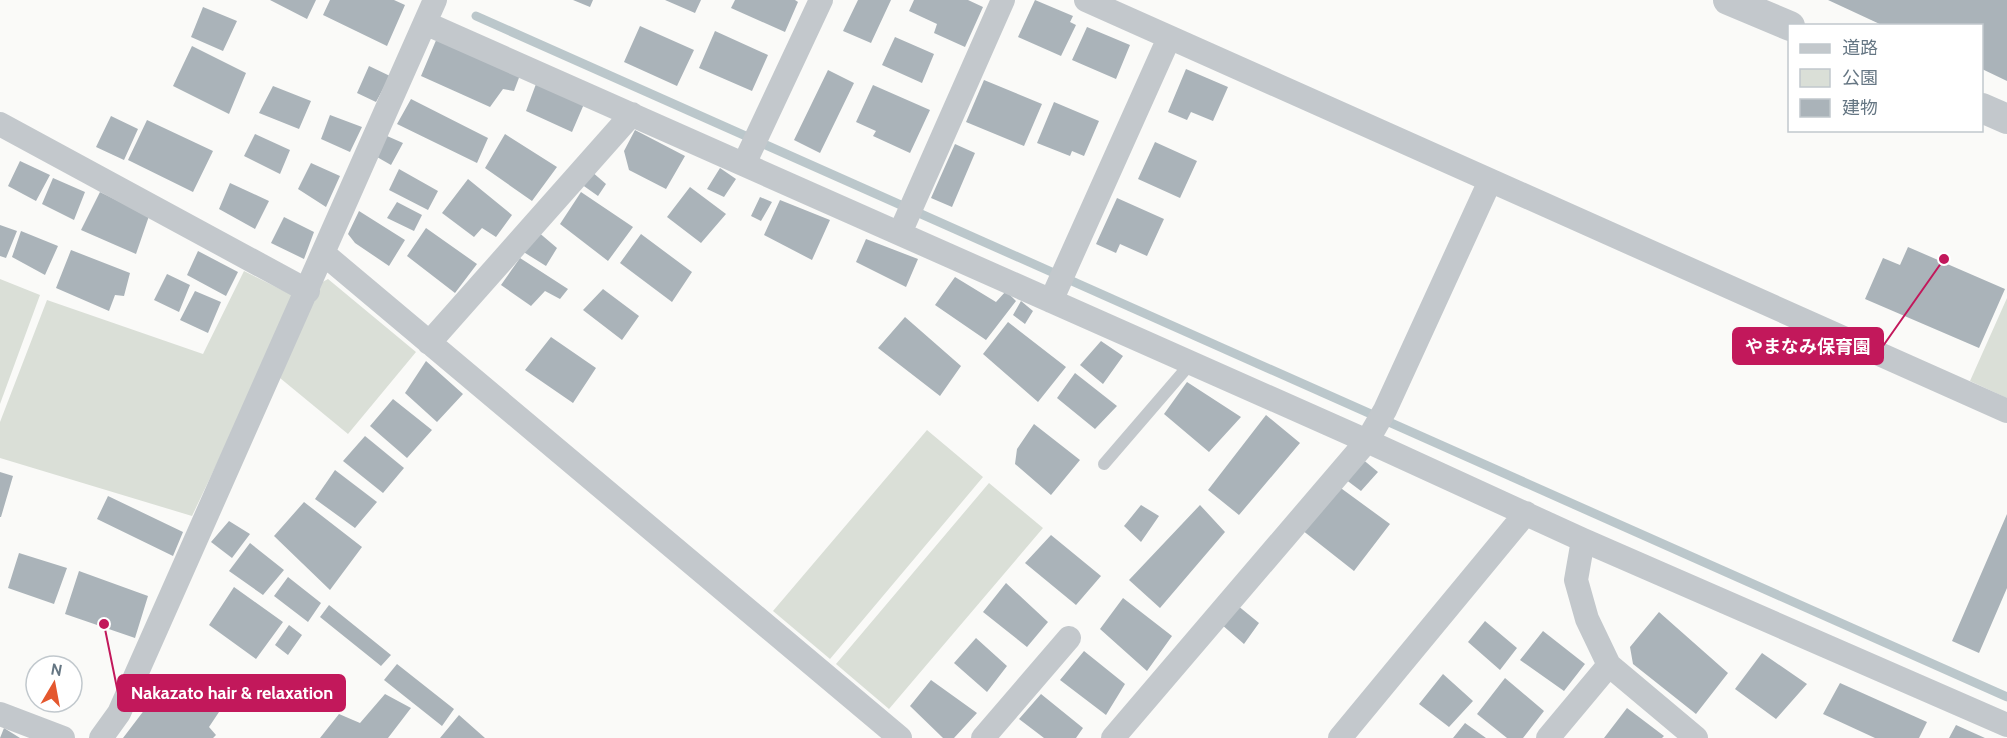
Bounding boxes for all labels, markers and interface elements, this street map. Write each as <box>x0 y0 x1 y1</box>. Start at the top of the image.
legend <box>1788 24 1983 132</box>
text: 道路 <box>1842 37 1878 59</box>
text: 公園 <box>1842 67 1878 89</box>
text: 建物 <box>1842 97 1878 119</box>
callout: やまなみ保育園 <box>1733 328 1883 364</box>
text: やまなみ保育園 <box>1745 336 1871 358</box>
north arrow <box>24 654 84 714</box>
text: N <box>49 659 64 680</box>
callout: Nakazato hair & relaxation <box>118 675 345 711</box>
text: Nakazato hair & relaxation <box>131 682 333 704</box>

